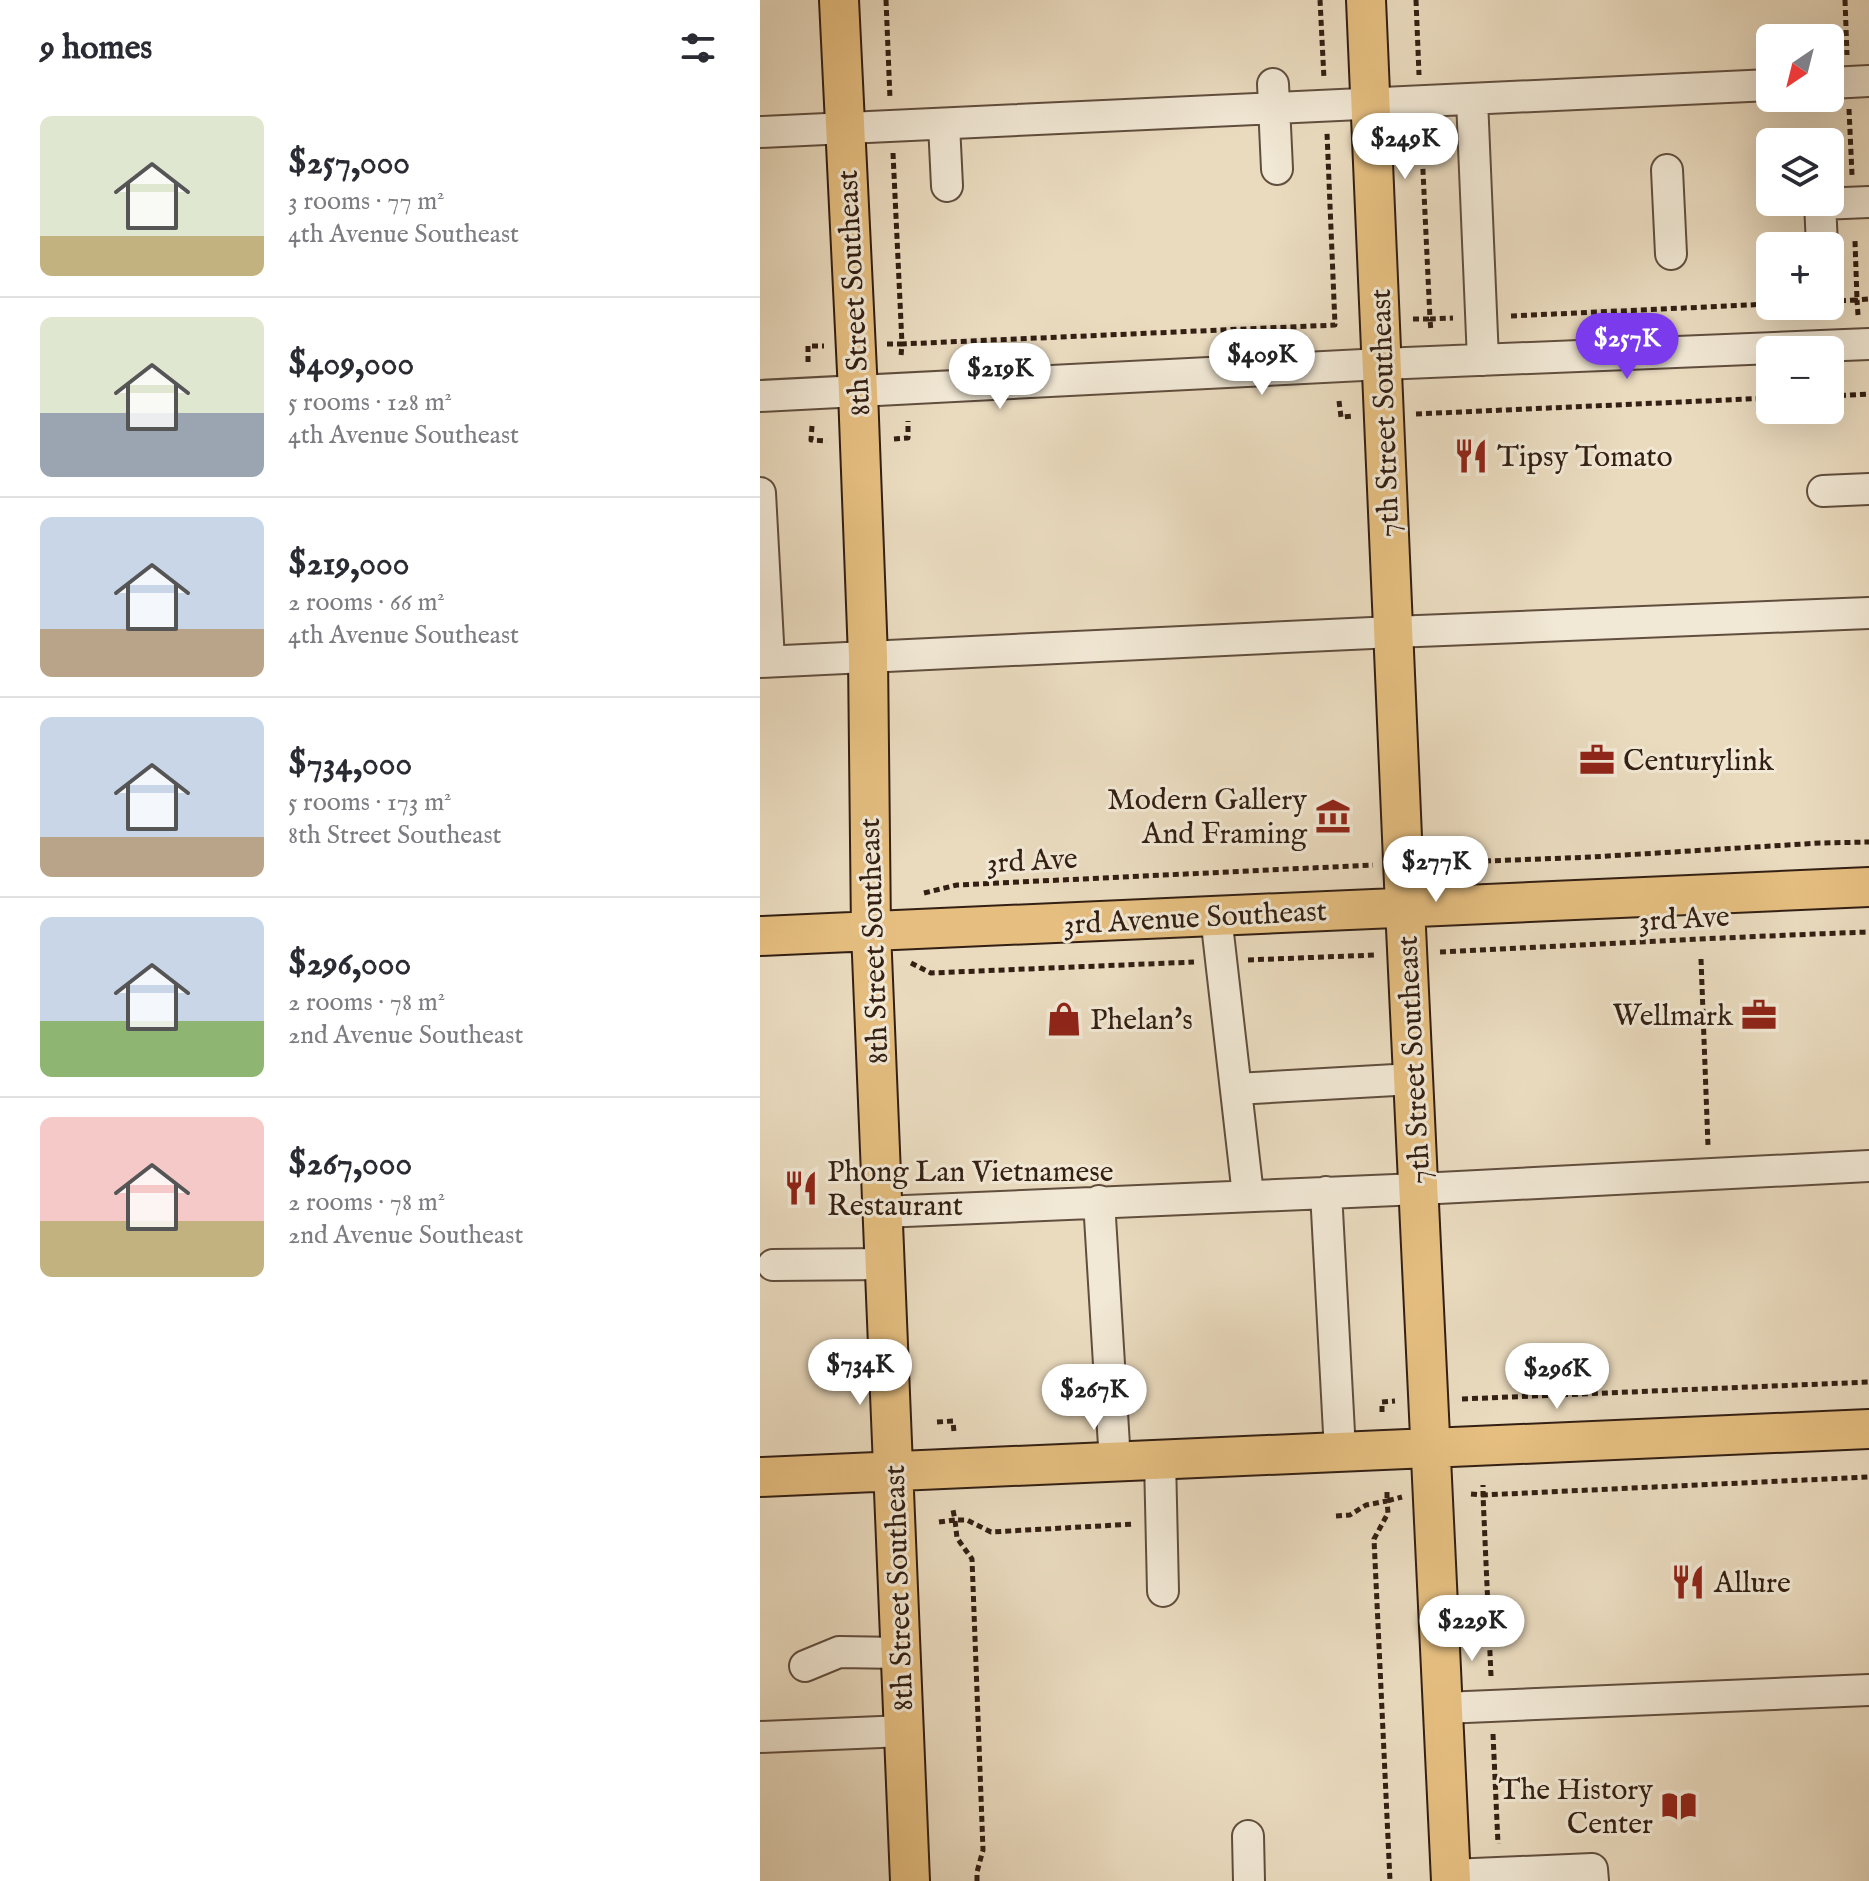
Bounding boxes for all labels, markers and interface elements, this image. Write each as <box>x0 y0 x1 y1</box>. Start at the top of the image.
north arrow <box>1756 24 1844 112</box>
map controls <box>1756 24 1844 424</box>
icon: filters <box>676 26 720 70</box>
text: 9 homes <box>40 27 152 70</box>
pin: $249K <box>1349 113 1461 181</box>
text: $249K <box>1370 122 1440 155</box>
button: layers <box>1756 128 1844 216</box>
text: $257,000 <box>288 142 410 185</box>
icon: home <box>104 148 200 244</box>
street label: 8th Street Southeast <box>830 169 880 417</box>
text: 3 rooms · 77 m² <box>288 185 445 218</box>
text: 4th Avenue Southeast <box>288 218 519 251</box>
button: + <box>1756 232 1844 320</box>
street label: 7th Street Southeast <box>1363 288 1409 538</box>
pin: $257K <box>1571 313 1683 381</box>
text: $257K <box>1594 322 1660 355</box>
pin: $409K <box>1206 329 1318 397</box>
button: − <box>1756 336 1844 424</box>
text: $409K <box>1227 338 1297 371</box>
text: $409,000 <box>288 343 414 386</box>
pin: $219K <box>944 343 1056 411</box>
icon: home <box>104 349 200 445</box>
text: $219K <box>967 352 1033 385</box>
text: 5 rooms · 128 m² <box>288 386 452 419</box>
text: 4th Avenue Southeast <box>288 419 519 452</box>
restaurant icon: Tipsy Tomato <box>1452 437 1490 475</box>
place label: Tipsy Tomato <box>1497 439 1673 477</box>
text: $219,000 <box>288 543 409 586</box>
icon: home <box>104 549 200 645</box>
text: 2 rooms · 66 m² <box>288 586 445 619</box>
text: 4th Avenue Southeast <box>288 619 519 652</box>
office icon: Centurylink <box>1578 741 1616 779</box>
text: $734,000 <box>288 743 412 786</box>
place label: Centurylink <box>1623 743 1775 781</box>
icon: home <box>104 749 200 845</box>
place label: Modern Gallery And Framing <box>1107 782 1308 854</box>
text: 5 rooms · 173 m² <box>288 786 452 819</box>
museum icon: Modern Gallery And Framing <box>1314 797 1352 835</box>
street label: 8th Street Southeast <box>852 817 898 1065</box>
text: 8th Street Southeast <box>288 819 502 852</box>
pin: $277K <box>1380 836 1492 904</box>
street label: 3rd Ave <box>986 841 1079 883</box>
text: $277K <box>1401 845 1471 878</box>
street label: 3rd Avenue Southeast <box>1062 893 1328 945</box>
street label: 3rd Ave <box>1638 899 1731 941</box>
street label: 7th Street Southeast <box>1390 935 1440 1185</box>
text: $296,000 <box>288 943 411 986</box>
icon: home <box>104 949 200 1045</box>
text: 2 rooms · 78 m² <box>288 986 445 1019</box>
office icon: Wellmark <box>1740 996 1778 1034</box>
place label: Wellmark <box>1613 998 1734 1036</box>
shop icon: Phelan's <box>1045 1000 1083 1038</box>
place label: Phelan's <box>1090 1002 1193 1040</box>
text: 2nd Avenue Southeast <box>288 1019 523 1052</box>
text: $267,000 <box>288 1143 412 1186</box>
icon: home <box>104 1149 200 1245</box>
place label: Phong Lan Vietnamese Restaurant <box>827 1154 1114 1226</box>
restaurant icon: Phong Lan Vietnamese Restaurant <box>782 1169 820 1207</box>
text: 2 rooms · 78 m² <box>288 1186 445 1219</box>
text: 2nd Avenue Southeast <box>288 1219 523 1252</box>
pin: $734K <box>804 1339 916 1407</box>
pin: $296K <box>1501 1343 1613 1411</box>
text: $734K <box>826 1348 894 1381</box>
text: $296K <box>1523 1352 1591 1385</box>
pin: $267K <box>1038 1364 1150 1432</box>
text: $267K <box>1060 1373 1128 1406</box>
street label: 8th Street Southeast <box>877 1464 923 1712</box>
restaurant icon: Allure <box>1669 1563 1707 1601</box>
place label: Allure <box>1713 1565 1791 1603</box>
pin: $229K <box>1416 1595 1528 1663</box>
text: $229K <box>1438 1604 1506 1637</box>
place label: The History Center <box>1498 1772 1653 1844</box>
library icon: The History Center <box>1660 1787 1698 1825</box>

